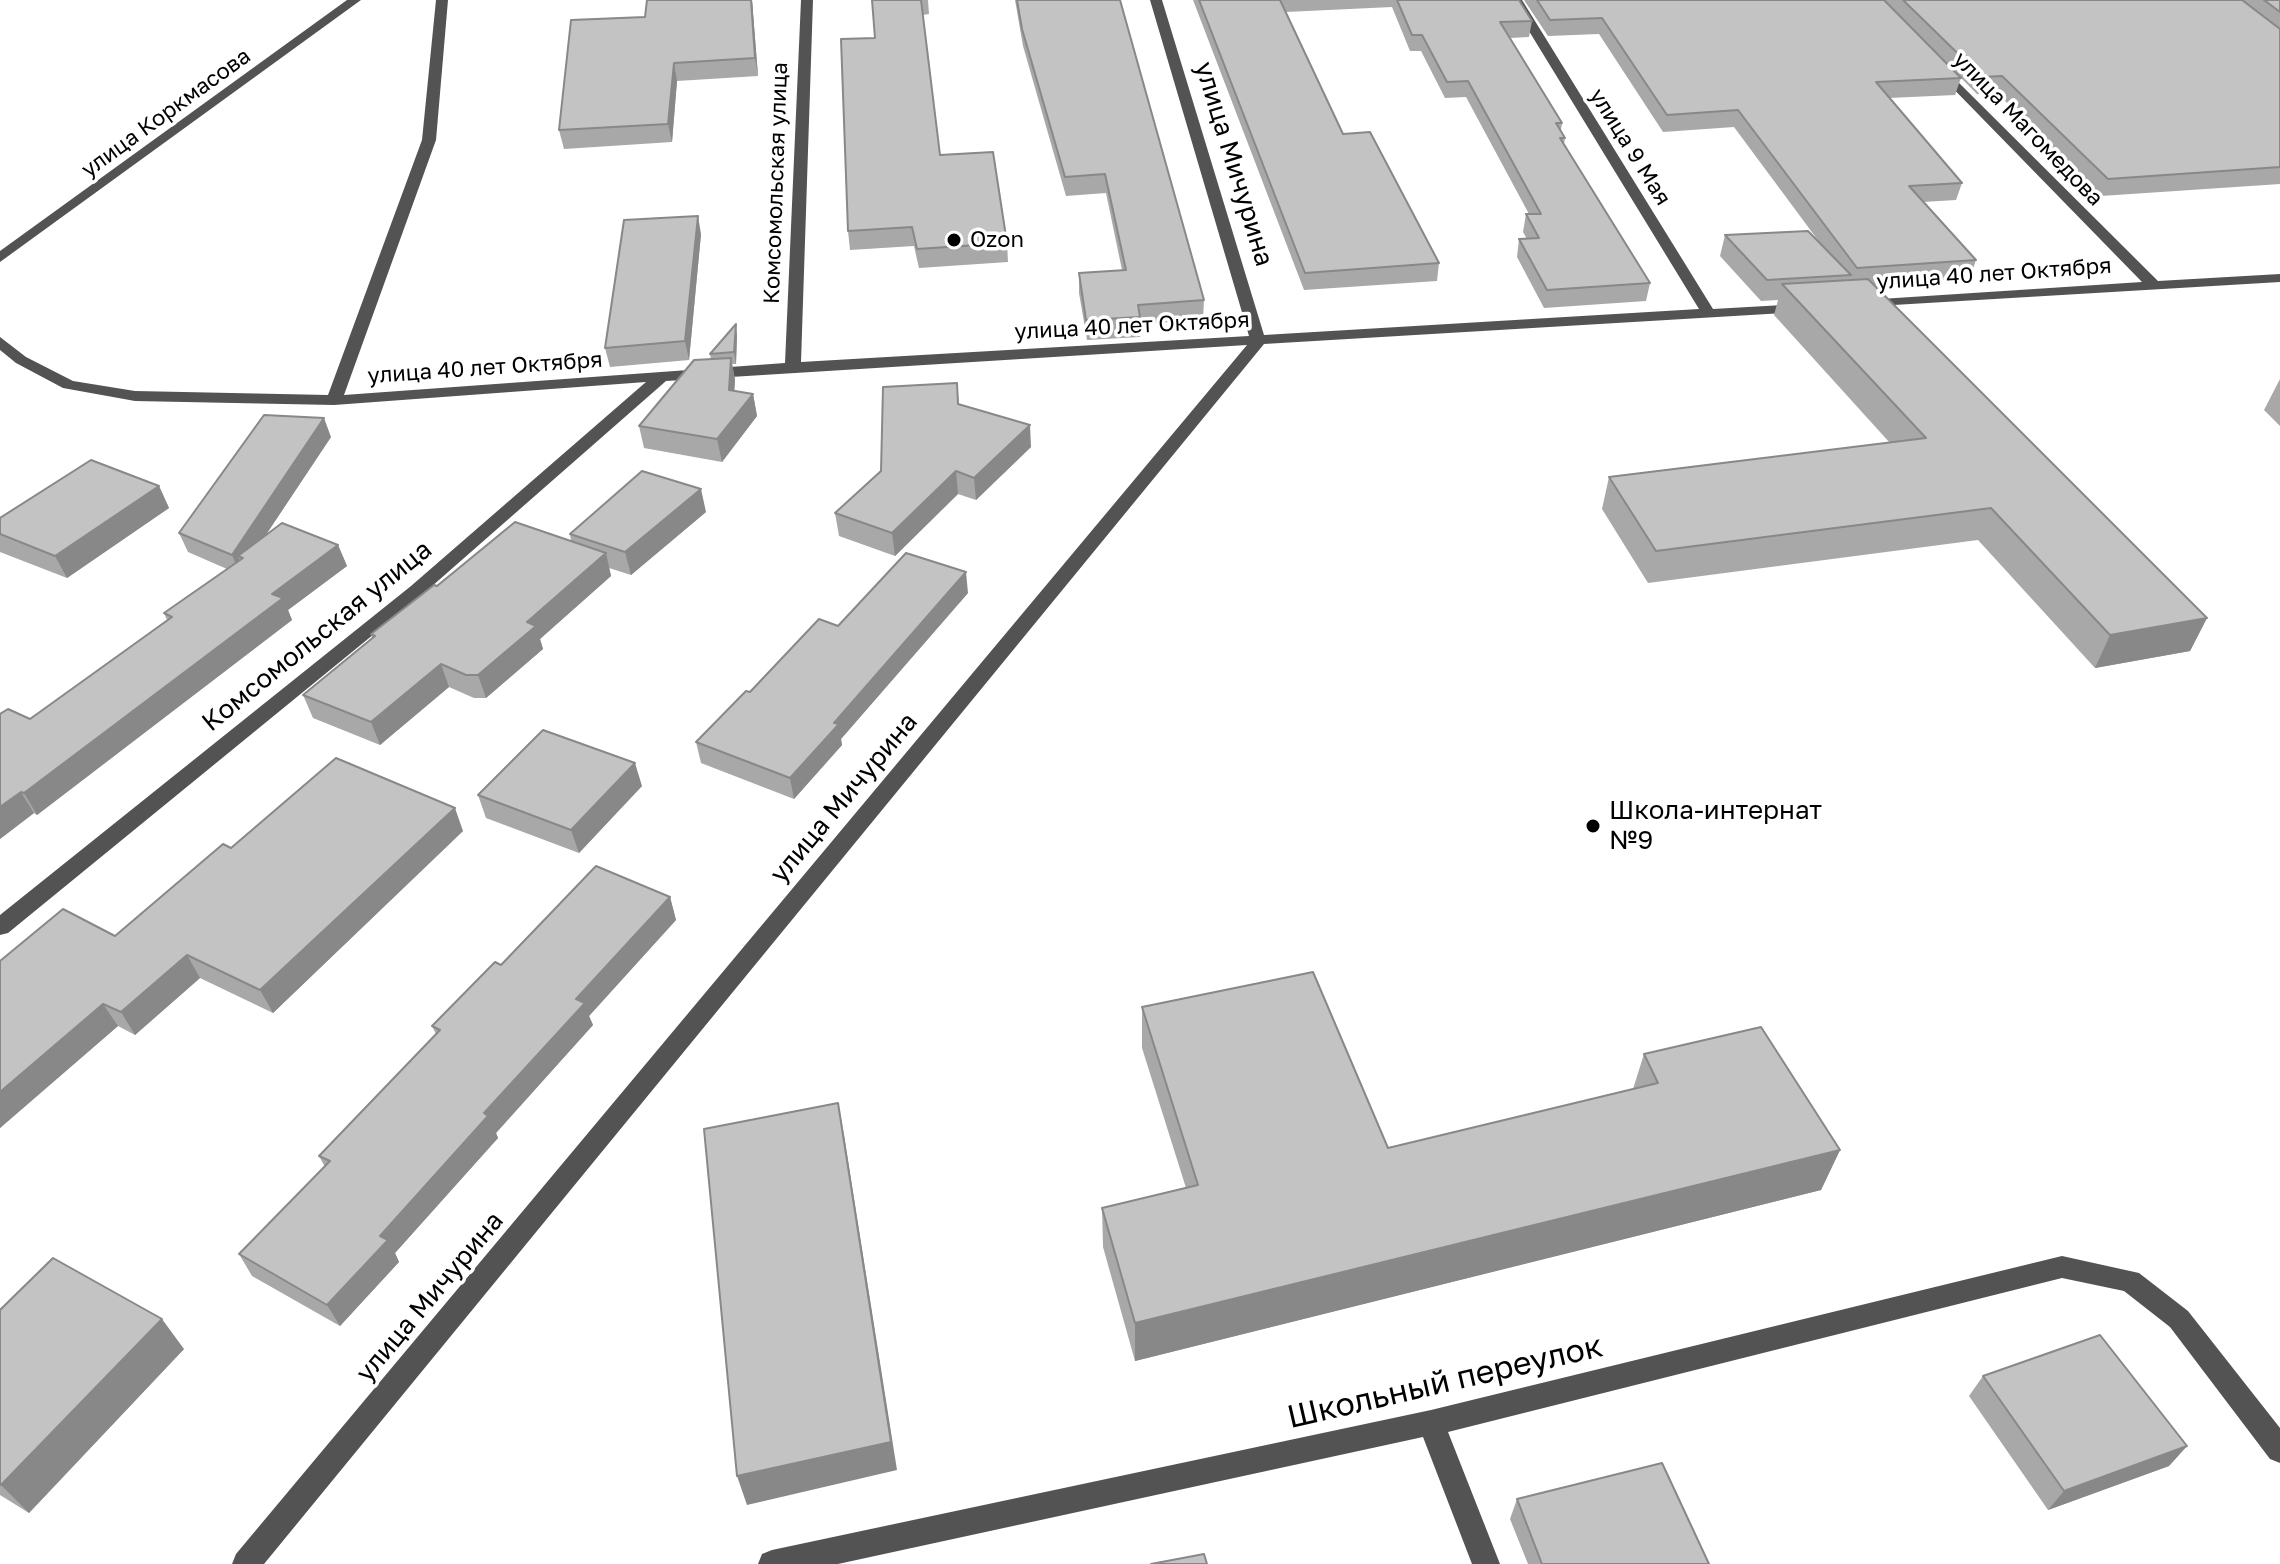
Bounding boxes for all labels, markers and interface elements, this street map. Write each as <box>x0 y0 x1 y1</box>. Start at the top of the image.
street label: улица Коркмасова <box>76 43 256 183</box>
street label: улица Магомедова <box>1948 46 2108 212</box>
street label: улица Мичурина <box>1188 58 1280 270</box>
street label: Комсомольская улица <box>759 62 793 304</box>
street label: улица 9 Мая <box>1584 84 1676 210</box>
place label: Ozon <box>970 227 1024 253</box>
marker: Ozon <box>945 231 963 249</box>
street label: улица 40 лет Октября <box>1876 253 2112 295</box>
street label: улица 40 лет Октября <box>1014 307 1250 345</box>
street label: улица 40 лет Октября <box>367 347 603 389</box>
street label: Комсомольская улица <box>196 534 438 738</box>
street label: улица Мичурина <box>764 707 924 889</box>
place label: Школа-интернат №9 <box>1609 795 1822 856</box>
marker: Школа-интернат №9 <box>1584 817 1602 835</box>
street label: улица Мичурина <box>350 1206 510 1388</box>
street label: Школьный переулок <box>1284 1327 1606 1437</box>

